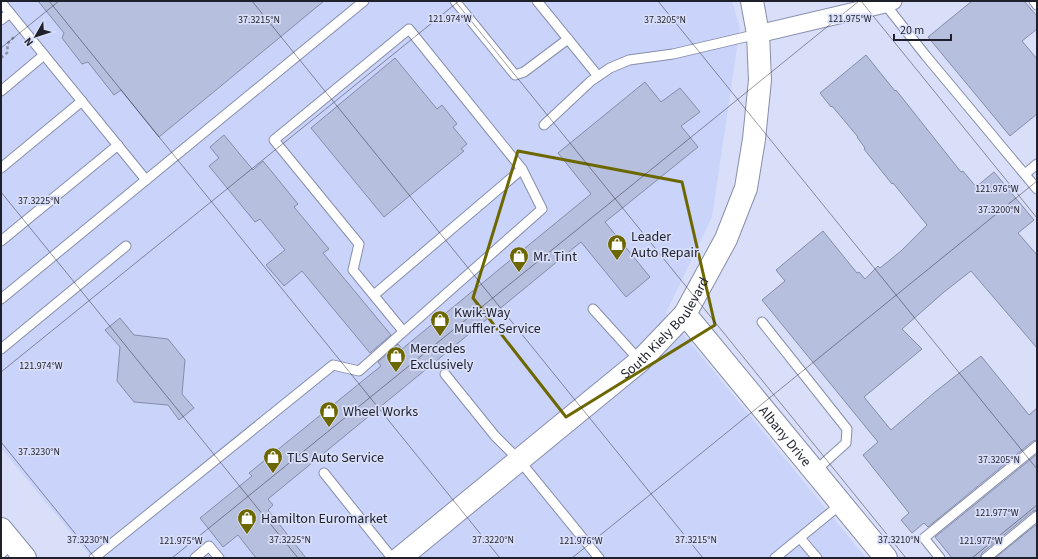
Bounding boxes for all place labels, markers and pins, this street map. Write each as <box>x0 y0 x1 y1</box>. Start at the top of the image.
place label: Leader Auto Repair <box>631 227 699 263</box>
shop icon: Leader Auto Repair <box>606 233 628 261</box>
shop icon: Mr. Tint <box>508 245 530 273</box>
place label: Mr. Tint <box>533 247 577 267</box>
place label: Kwik-Way Muffler Service <box>454 303 541 339</box>
shop icon: Kwik-Way Muffler Service <box>429 309 451 337</box>
place label: Mercedes Exclusively <box>410 339 474 375</box>
shop icon: Mercedes Exclusively <box>385 345 407 373</box>
shop icon: Wheel Works <box>318 400 340 428</box>
place label: Wheel Works <box>343 402 418 422</box>
shop icon: TLS Auto Service <box>262 446 284 474</box>
place label: TLS Auto Service <box>287 448 384 468</box>
shop icon: Hamilton Euromarket <box>236 507 258 535</box>
place label: Hamilton Euromarket <box>261 509 388 529</box>

